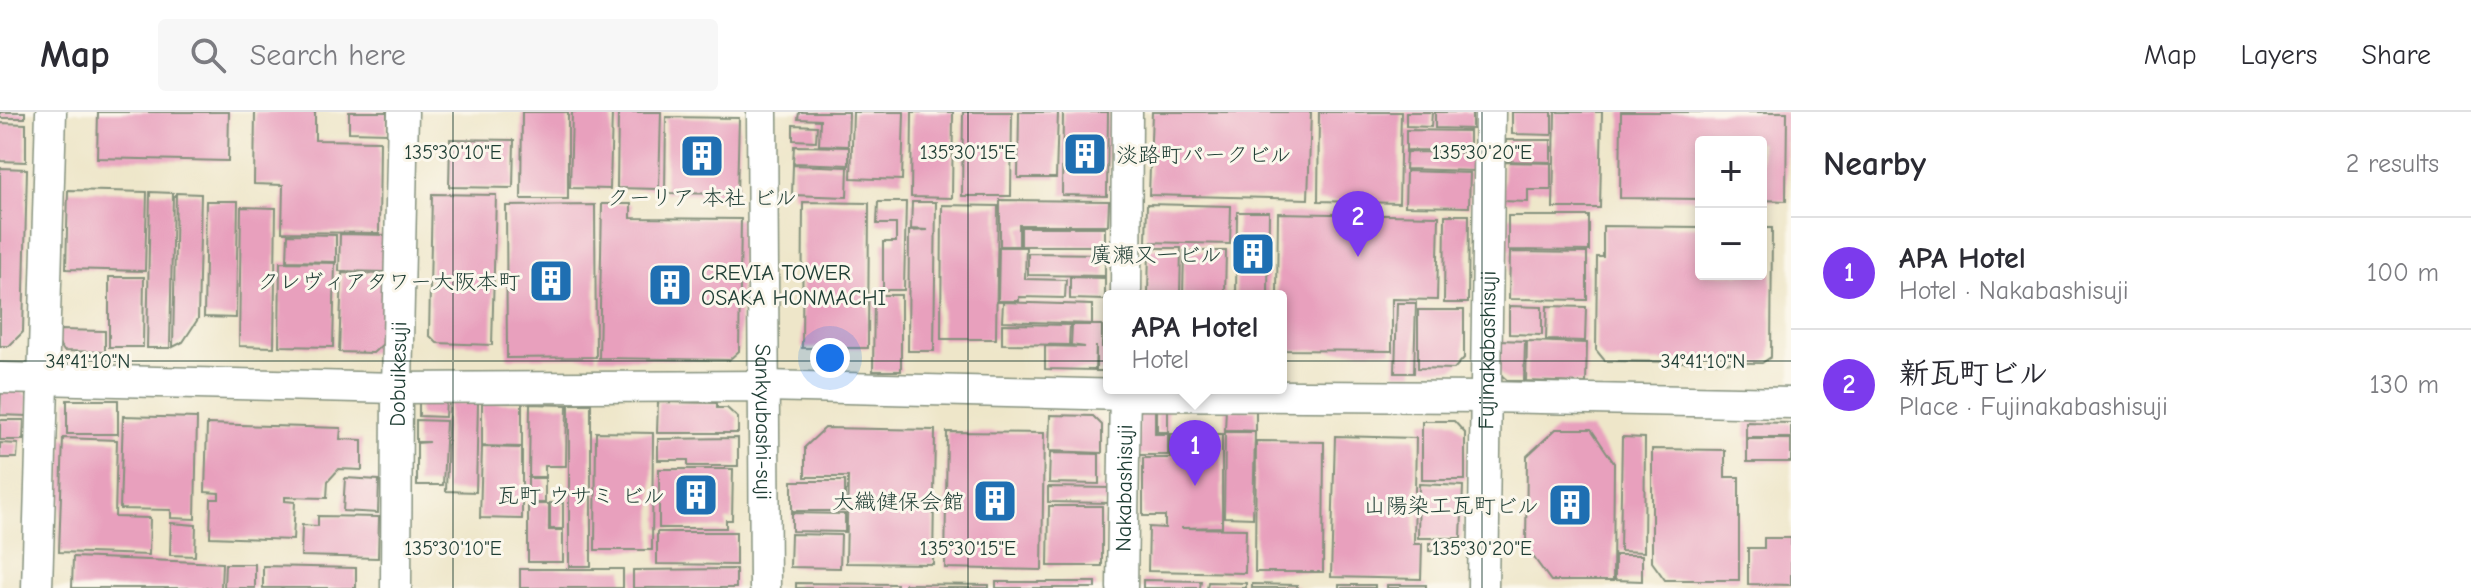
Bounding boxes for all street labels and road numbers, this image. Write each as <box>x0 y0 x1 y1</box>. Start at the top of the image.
street label: Fujinakabashisuji <box>1473 270 1502 430</box>
street label: Dobuikesuji <box>385 321 412 427</box>
street label: Sankyubashi-suji <box>749 344 776 500</box>
street label: Nakabashisuji <box>1111 424 1138 552</box>

